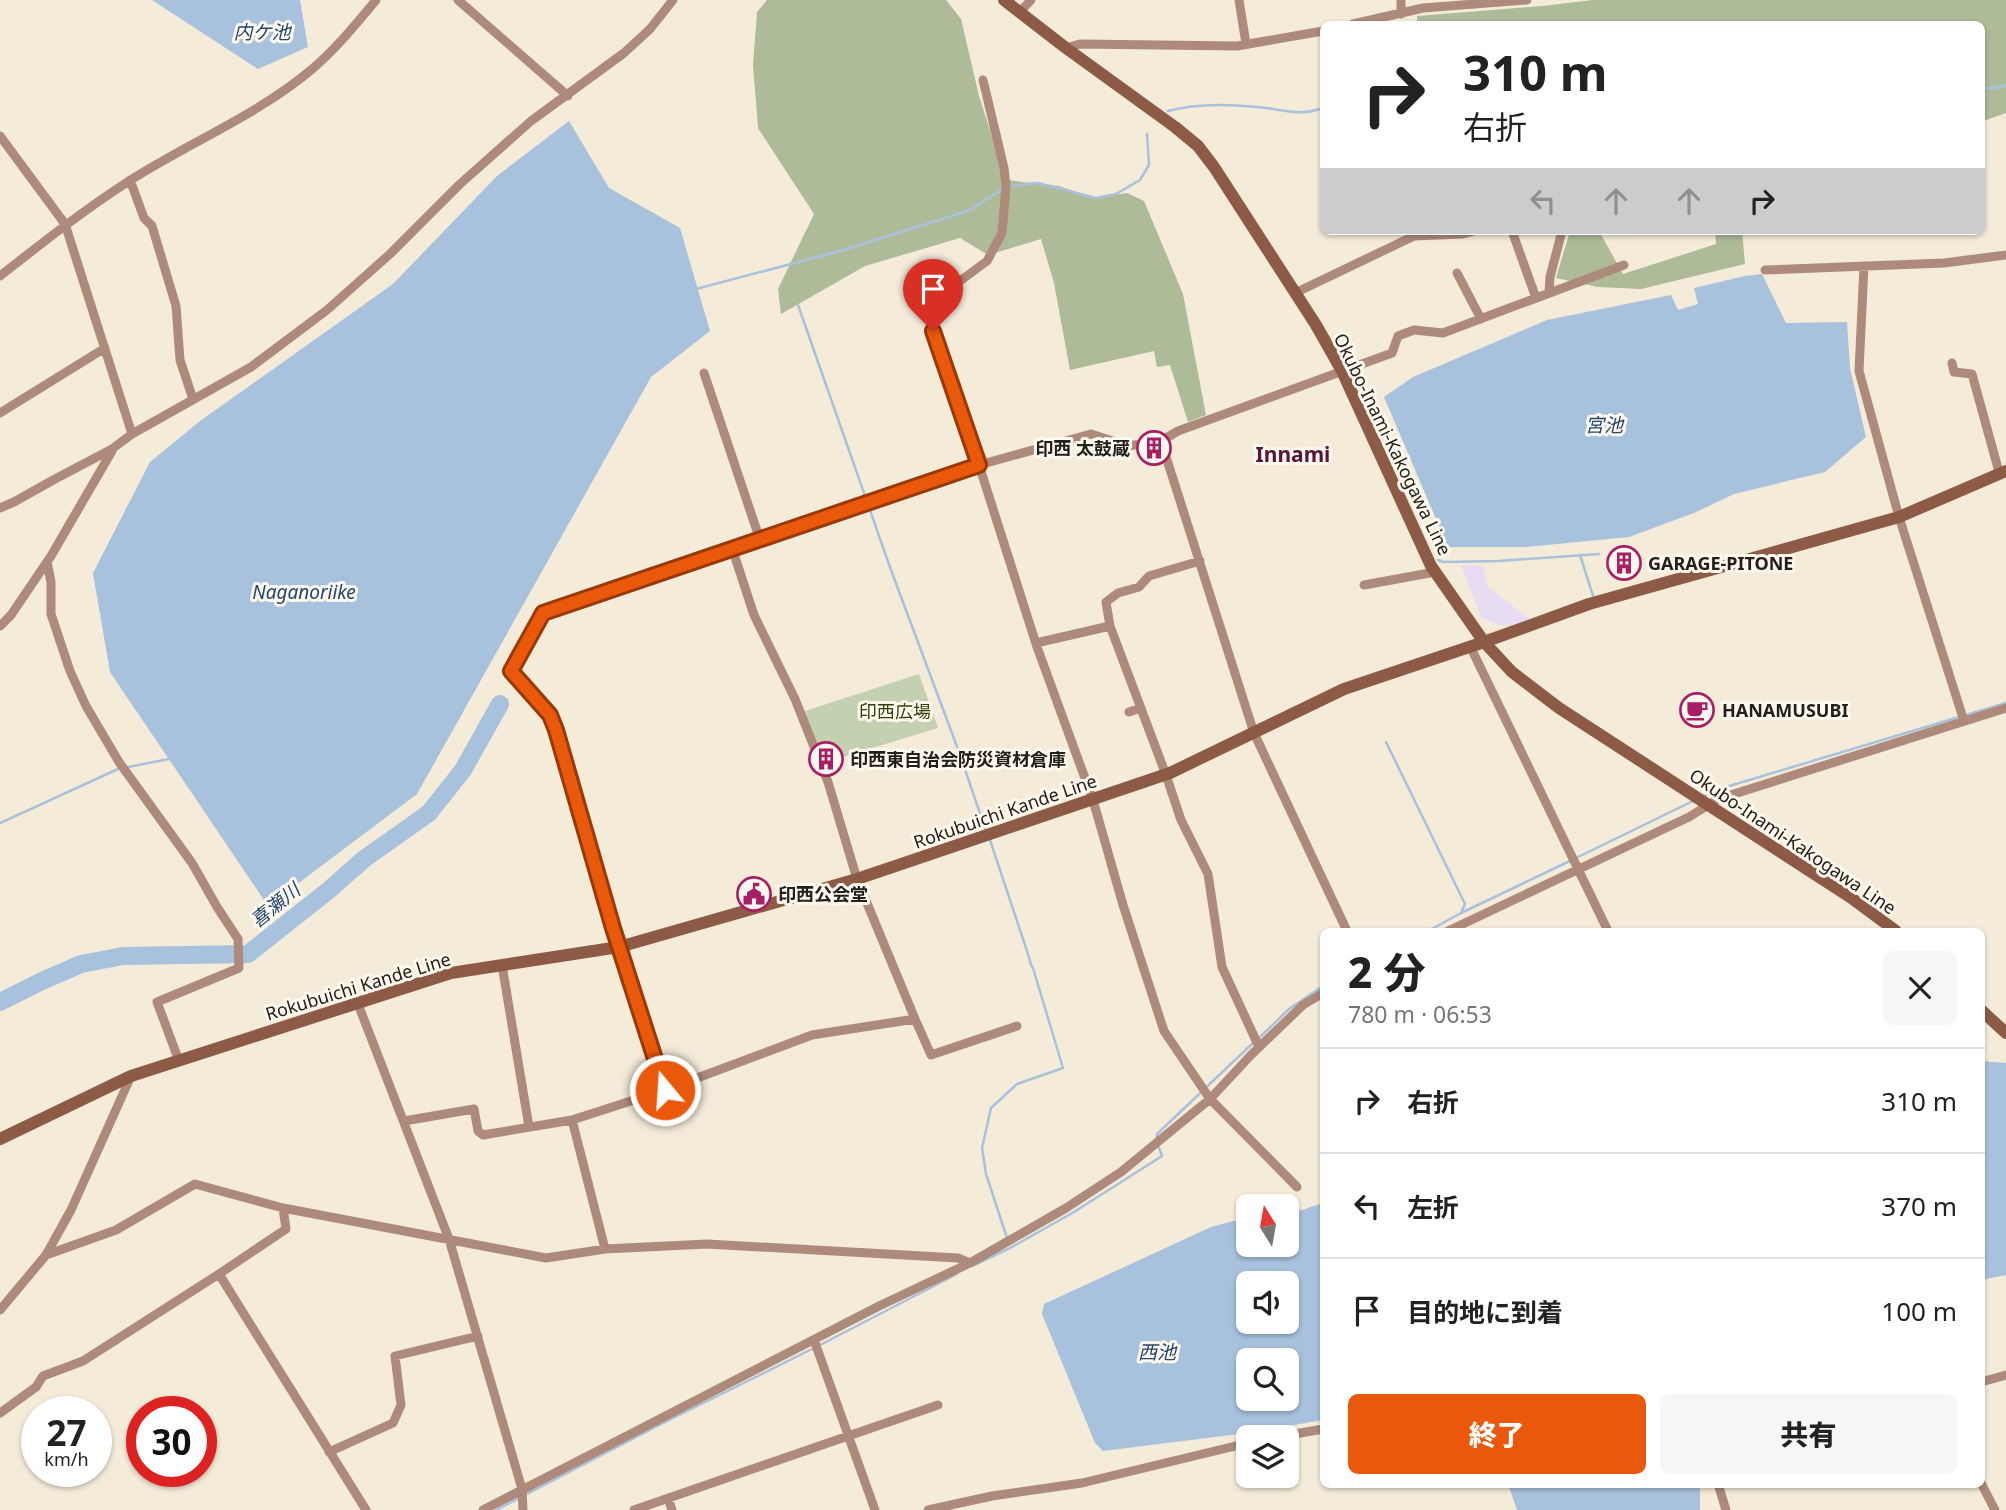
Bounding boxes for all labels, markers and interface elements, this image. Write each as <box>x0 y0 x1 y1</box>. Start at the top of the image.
water label: 内ケ池 <box>233 19 292 45</box>
text: 310 m <box>1463 39 1608 105</box>
icon: right <box>1348 49 1439 140</box>
text: 右折 <box>1463 105 1527 148</box>
icon: left <box>1524 182 1562 220</box>
icon: ahead <box>1597 182 1635 220</box>
icon: ahead <box>1670 182 1708 220</box>
icon: right <box>1743 182 1781 220</box>
pin <box>903 259 963 331</box>
icon: arrive <box>914 270 952 308</box>
street label: Okubo-Inami-Kakogawa Line <box>1329 329 1457 559</box>
water label: 宮池 <box>1585 412 1625 438</box>
building icon: 印西 太鼓蔵 <box>1135 429 1173 467</box>
place label: 印西 太鼓蔵 <box>1035 436 1130 460</box>
district label: Innami <box>1256 440 1330 468</box>
building icon: GARAGE-PITONE <box>1605 544 1643 582</box>
place label: GARAGE-PITONE <box>1648 551 1793 575</box>
water label: Naganoriike <box>252 579 356 605</box>
cafe icon: HANAMUSUBI <box>1678 691 1716 729</box>
place label: HANAMUSUBI <box>1722 698 1848 722</box>
park label: 印西広場 <box>859 699 931 723</box>
building icon: 印西東自治会防災資材倉庫 <box>807 740 845 778</box>
place label: 印西東自治会防災資材倉庫 <box>850 747 1066 771</box>
street label: Okubo-Inami-Kakogawa Line <box>1685 763 1901 919</box>
street label: Rokubuichi Kande Line <box>910 768 1100 854</box>
public building icon: 印西公会堂 <box>735 875 773 913</box>
water label: 喜瀬川 <box>245 876 307 933</box>
place label: 印西公会堂 <box>778 882 868 906</box>
text: 2 分 <box>1348 943 1425 1000</box>
street label: Rokubuichi Kande Line <box>263 946 453 1026</box>
button: close <box>1883 951 1957 1025</box>
text: 780 m · 06:53 <box>1348 998 1492 1030</box>
position arrow <box>628 1053 702 1127</box>
icon: right <box>1348 1082 1386 1120</box>
text: 310 m <box>1881 1083 1957 1119</box>
text: 右折 <box>1407 1084 1459 1120</box>
icon: left <box>1348 1187 1386 1225</box>
text: 370 m <box>1881 1188 1957 1224</box>
text: 左折 <box>1407 1189 1459 1225</box>
north arrow <box>1236 1194 1298 1256</box>
map controls <box>1236 1194 1299 1488</box>
button: sound <box>1236 1271 1299 1334</box>
icon: arrive <box>1348 1292 1386 1330</box>
text: 100 m <box>1881 1293 1957 1329</box>
text: 目的地に到着 <box>1407 1294 1563 1330</box>
water label: 西池 <box>1138 1339 1178 1365</box>
button: search <box>1236 1348 1299 1411</box>
button: 終了 <box>1348 1394 1646 1474</box>
button: 共有 <box>1660 1394 1957 1474</box>
speed limit sign: 30 <box>126 1396 217 1487</box>
text: 27 <box>46 1409 87 1456</box>
button: layers <box>1236 1425 1299 1488</box>
text: km/h <box>44 1447 89 1471</box>

